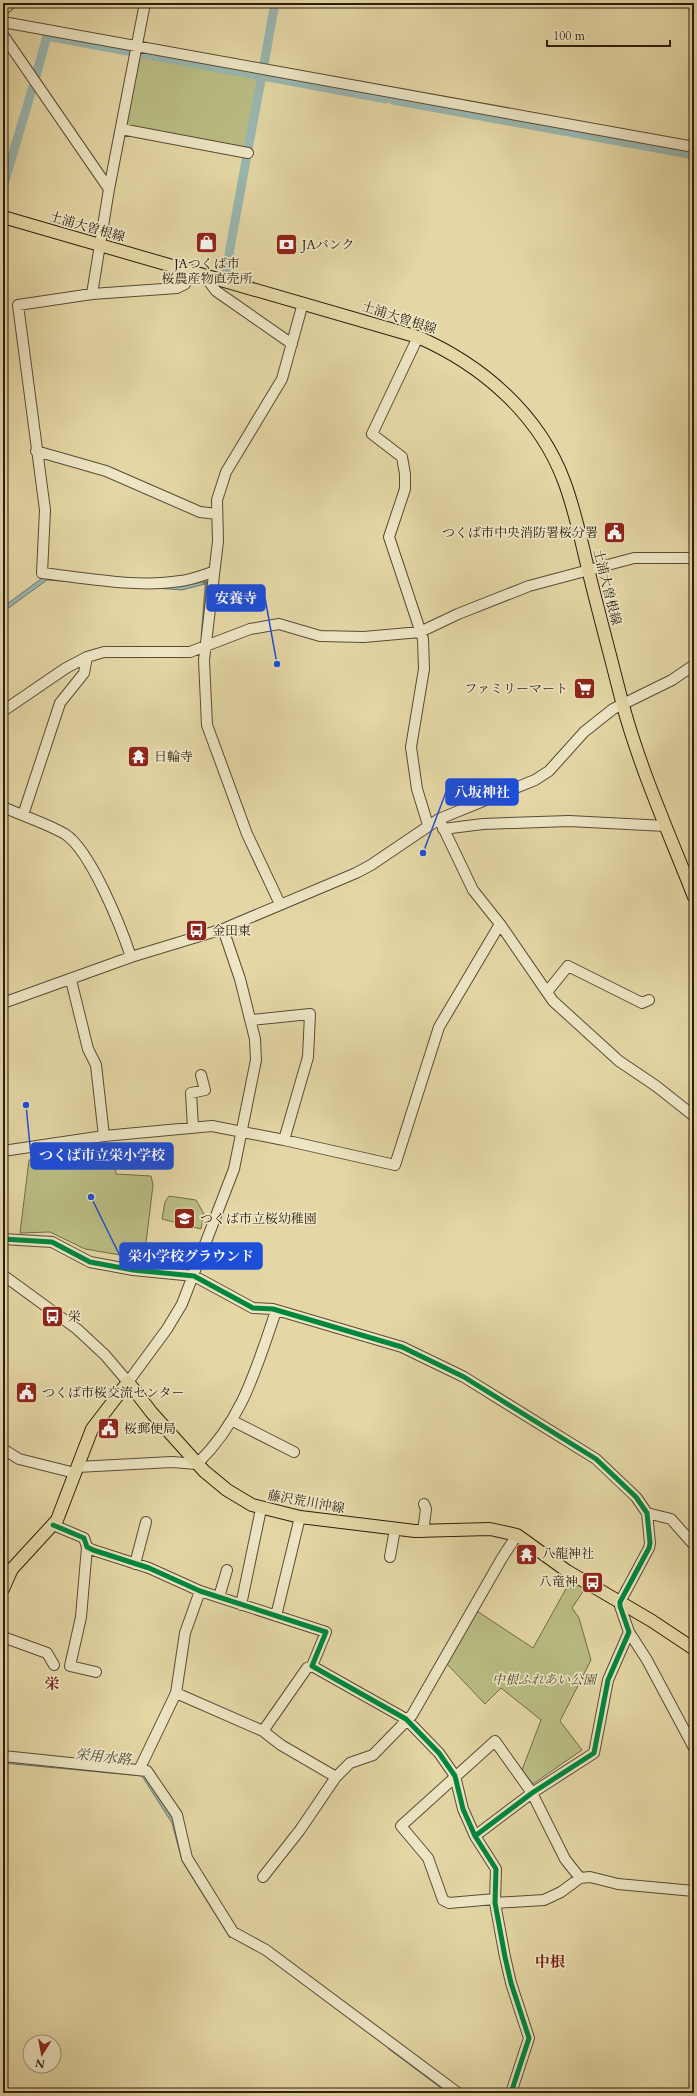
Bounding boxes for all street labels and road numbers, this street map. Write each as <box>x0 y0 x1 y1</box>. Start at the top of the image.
street label: 土浦大曽根線 <box>47 208 127 246</box>
street label: 土浦大曽根線 <box>359 297 439 339</box>
street label: 土浦大曽根線 <box>589 547 625 627</box>
street label: 藤沢荒川沖線 <box>266 1486 346 1518</box>

